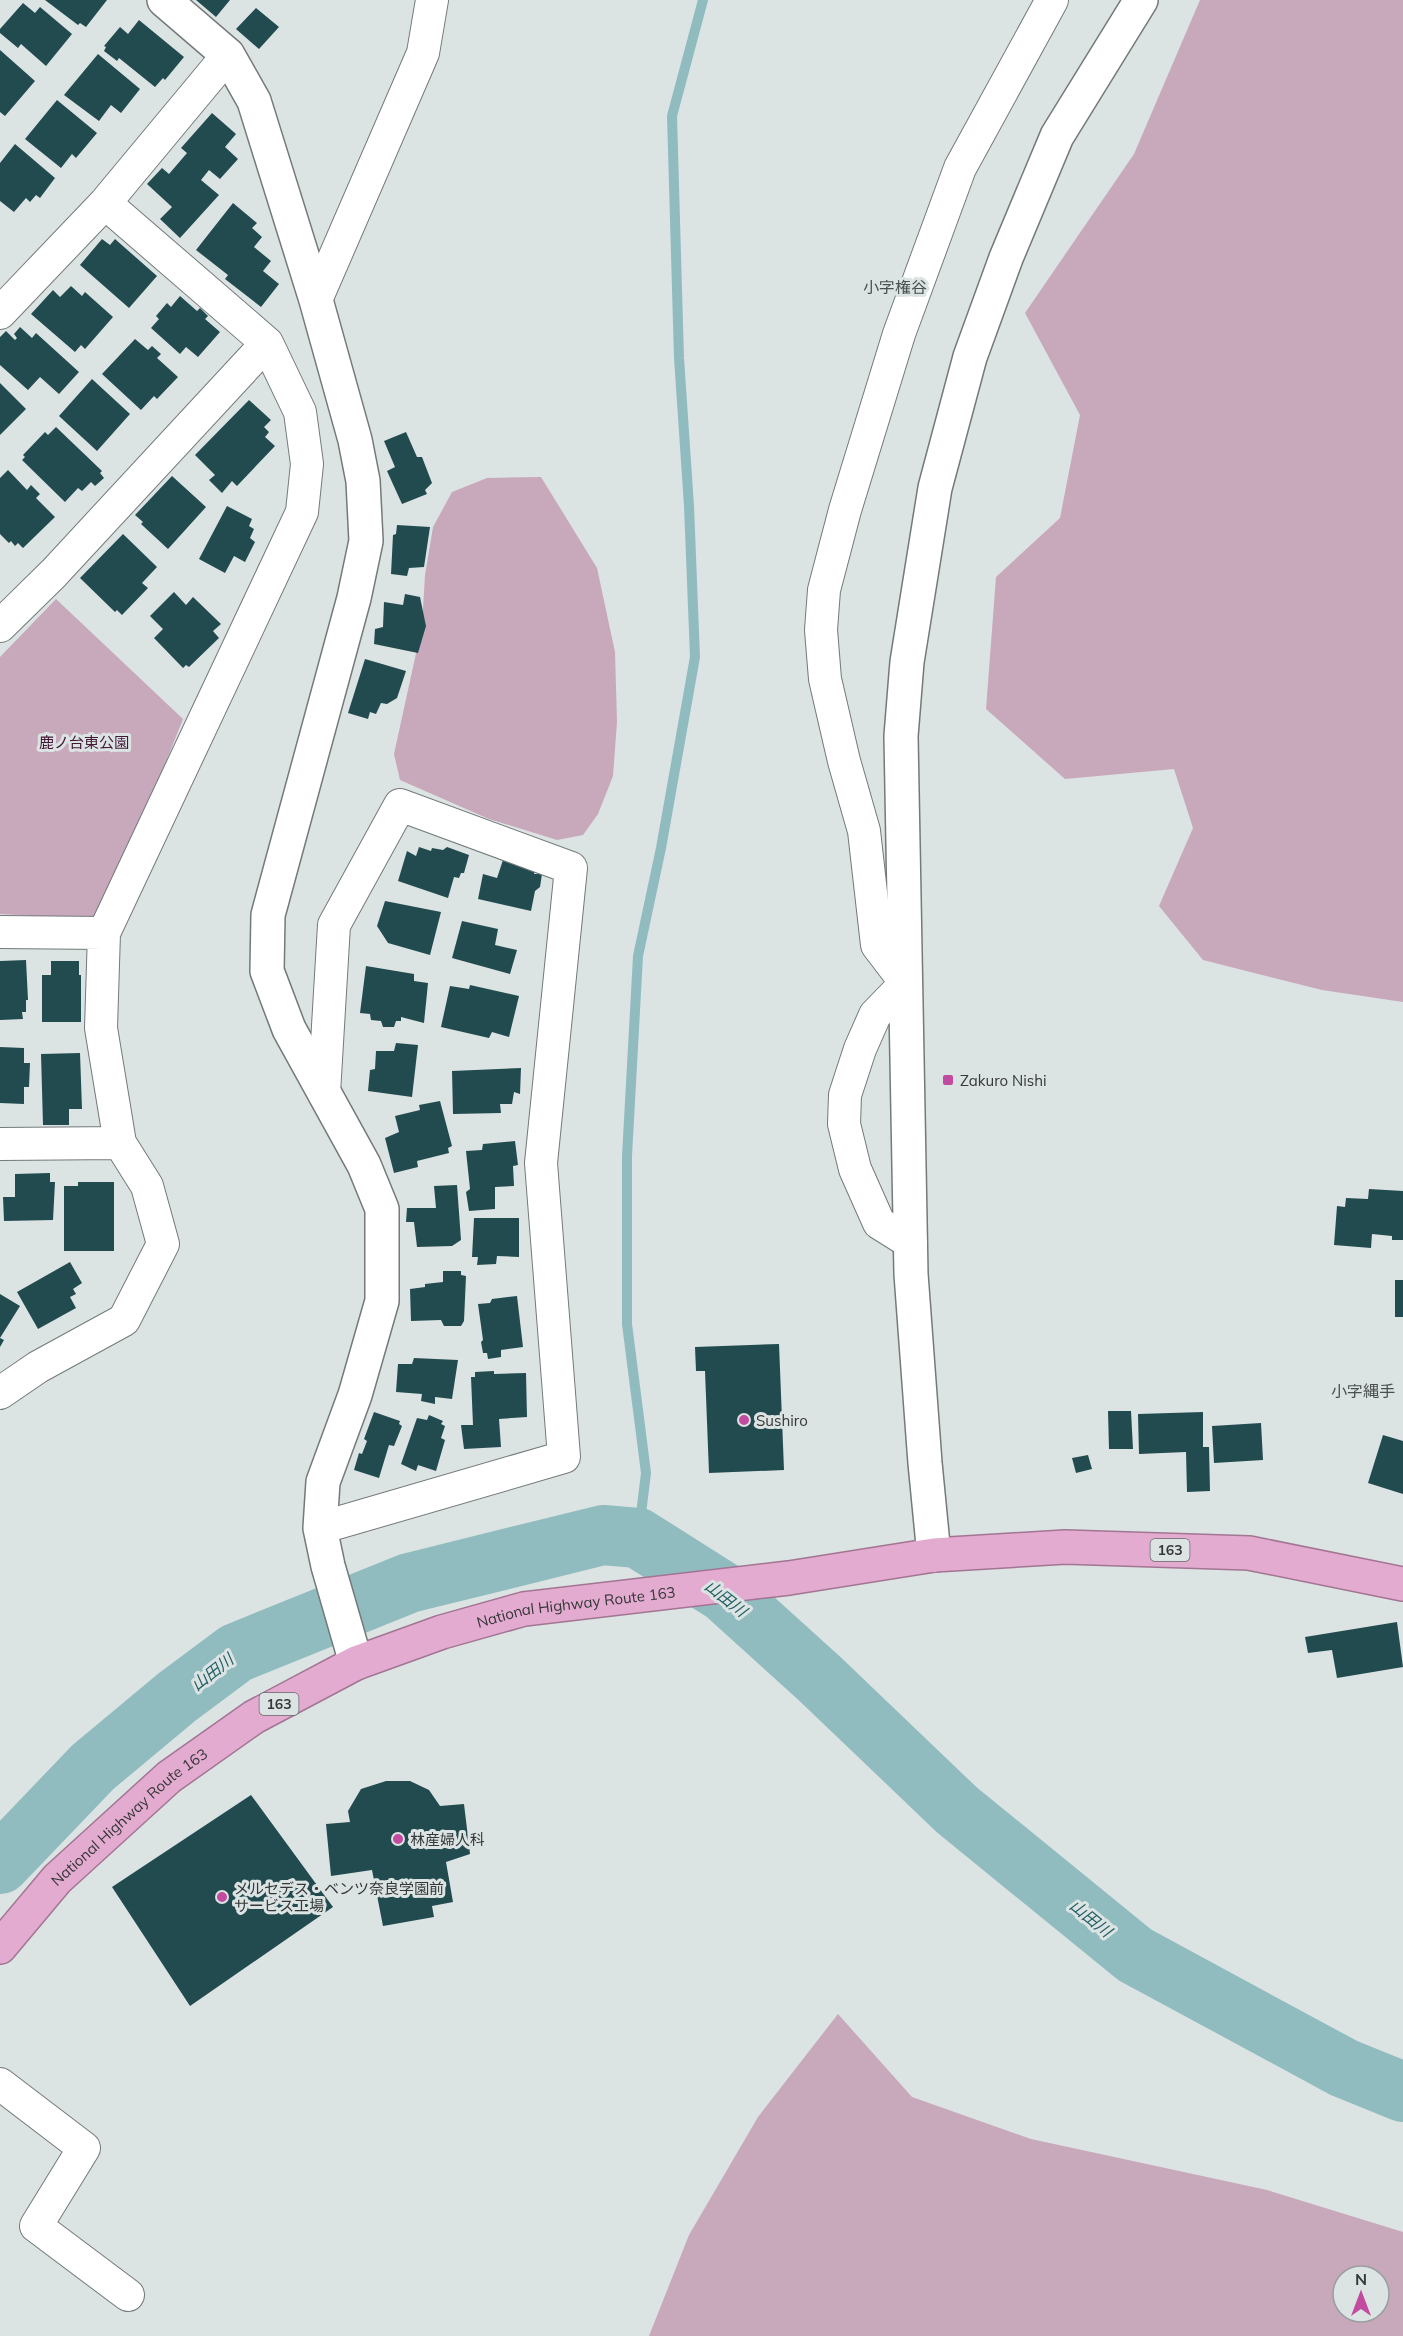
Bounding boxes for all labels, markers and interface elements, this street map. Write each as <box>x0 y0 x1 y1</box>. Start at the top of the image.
district label: 小字権谷 <box>863 277 927 297</box>
park label: 鹿ノ台東公園 <box>39 733 129 752</box>
place label: Zakuro Nishi <box>960 1071 1047 1090</box>
marker: Zakuro Nishi <box>941 1073 955 1087</box>
district label: 小字縄手 <box>1331 1381 1395 1401</box>
place label: Sushiro <box>756 1411 808 1430</box>
marker: Sushiro <box>737 1413 751 1427</box>
road number: 163 <box>1150 1539 1190 1561</box>
water label: 山田川 <box>701 1575 753 1622</box>
street label: National Highway Route 163 <box>474 1582 676 1631</box>
water label: 山田川 <box>187 1648 239 1695</box>
road number: 163 <box>260 1693 298 1715</box>
street label: National Highway Route 163 <box>47 1744 211 1890</box>
place label: 林産婦人科 <box>410 1830 485 1849</box>
marker: 林産婦人科 <box>391 1832 405 1846</box>
place label: メルセデス・ベンツ奈良学園前 サービス工場 <box>234 1879 444 1915</box>
marker: メルセデス・ベンツ奈良学園前 サービス工場 <box>215 1890 229 1904</box>
water label: 山田川 <box>1066 1895 1117 1942</box>
north arrow <box>1331 2264 1391 2324</box>
text: N <box>1355 2269 1367 2289</box>

